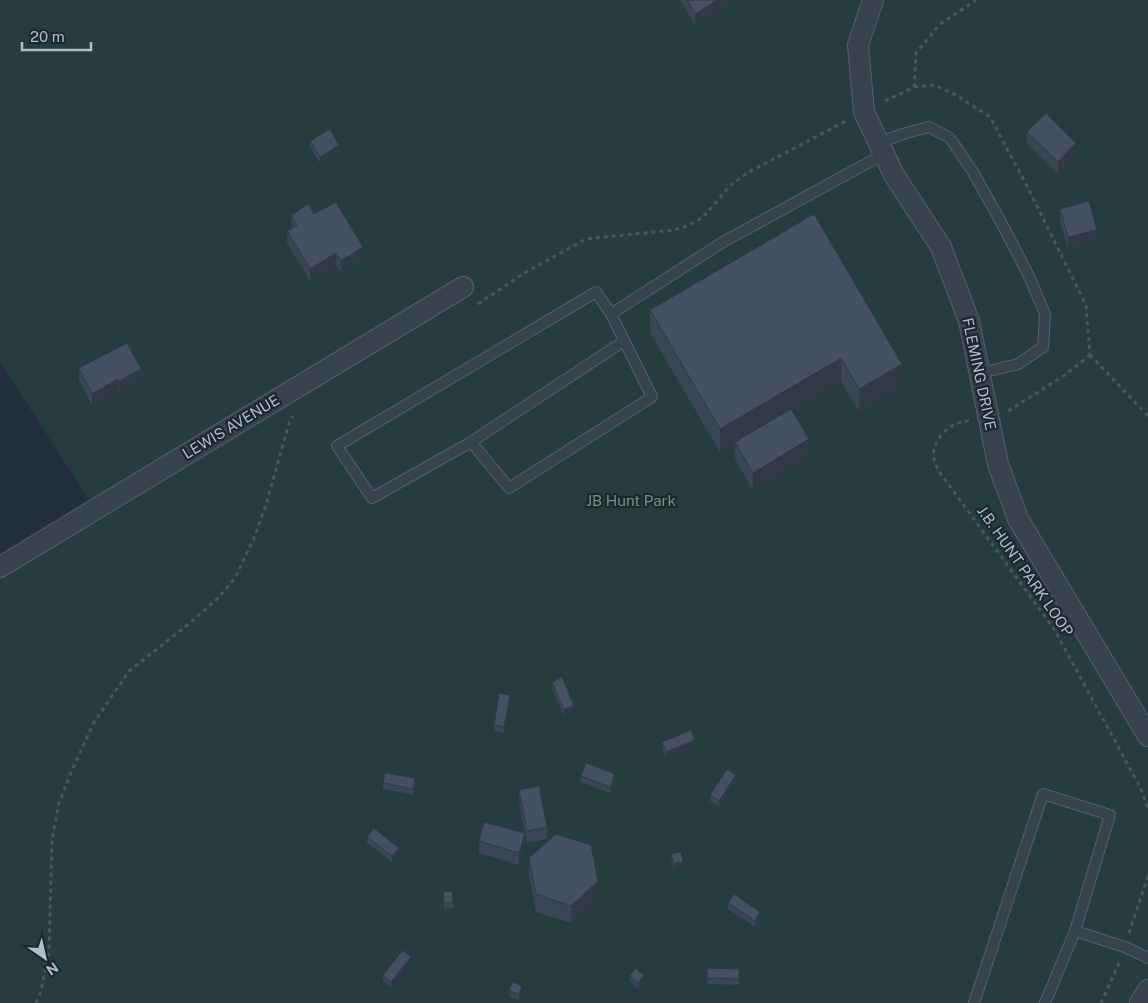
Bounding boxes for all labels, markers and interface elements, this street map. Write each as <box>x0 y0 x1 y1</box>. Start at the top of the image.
scale bar <box>22 20 91 52</box>
text: 20 m <box>30 28 65 45</box>
street label: FLEMING DRIVE <box>959 316 1000 432</box>
street label: LEWIS AVENUE <box>179 391 282 462</box>
park label: JB Hunt Park <box>586 492 676 509</box>
street label: J.B. HUNT PARK LOOP <box>974 502 1077 639</box>
north arrow <box>20 933 70 983</box>
text: N <box>43 959 61 978</box>

